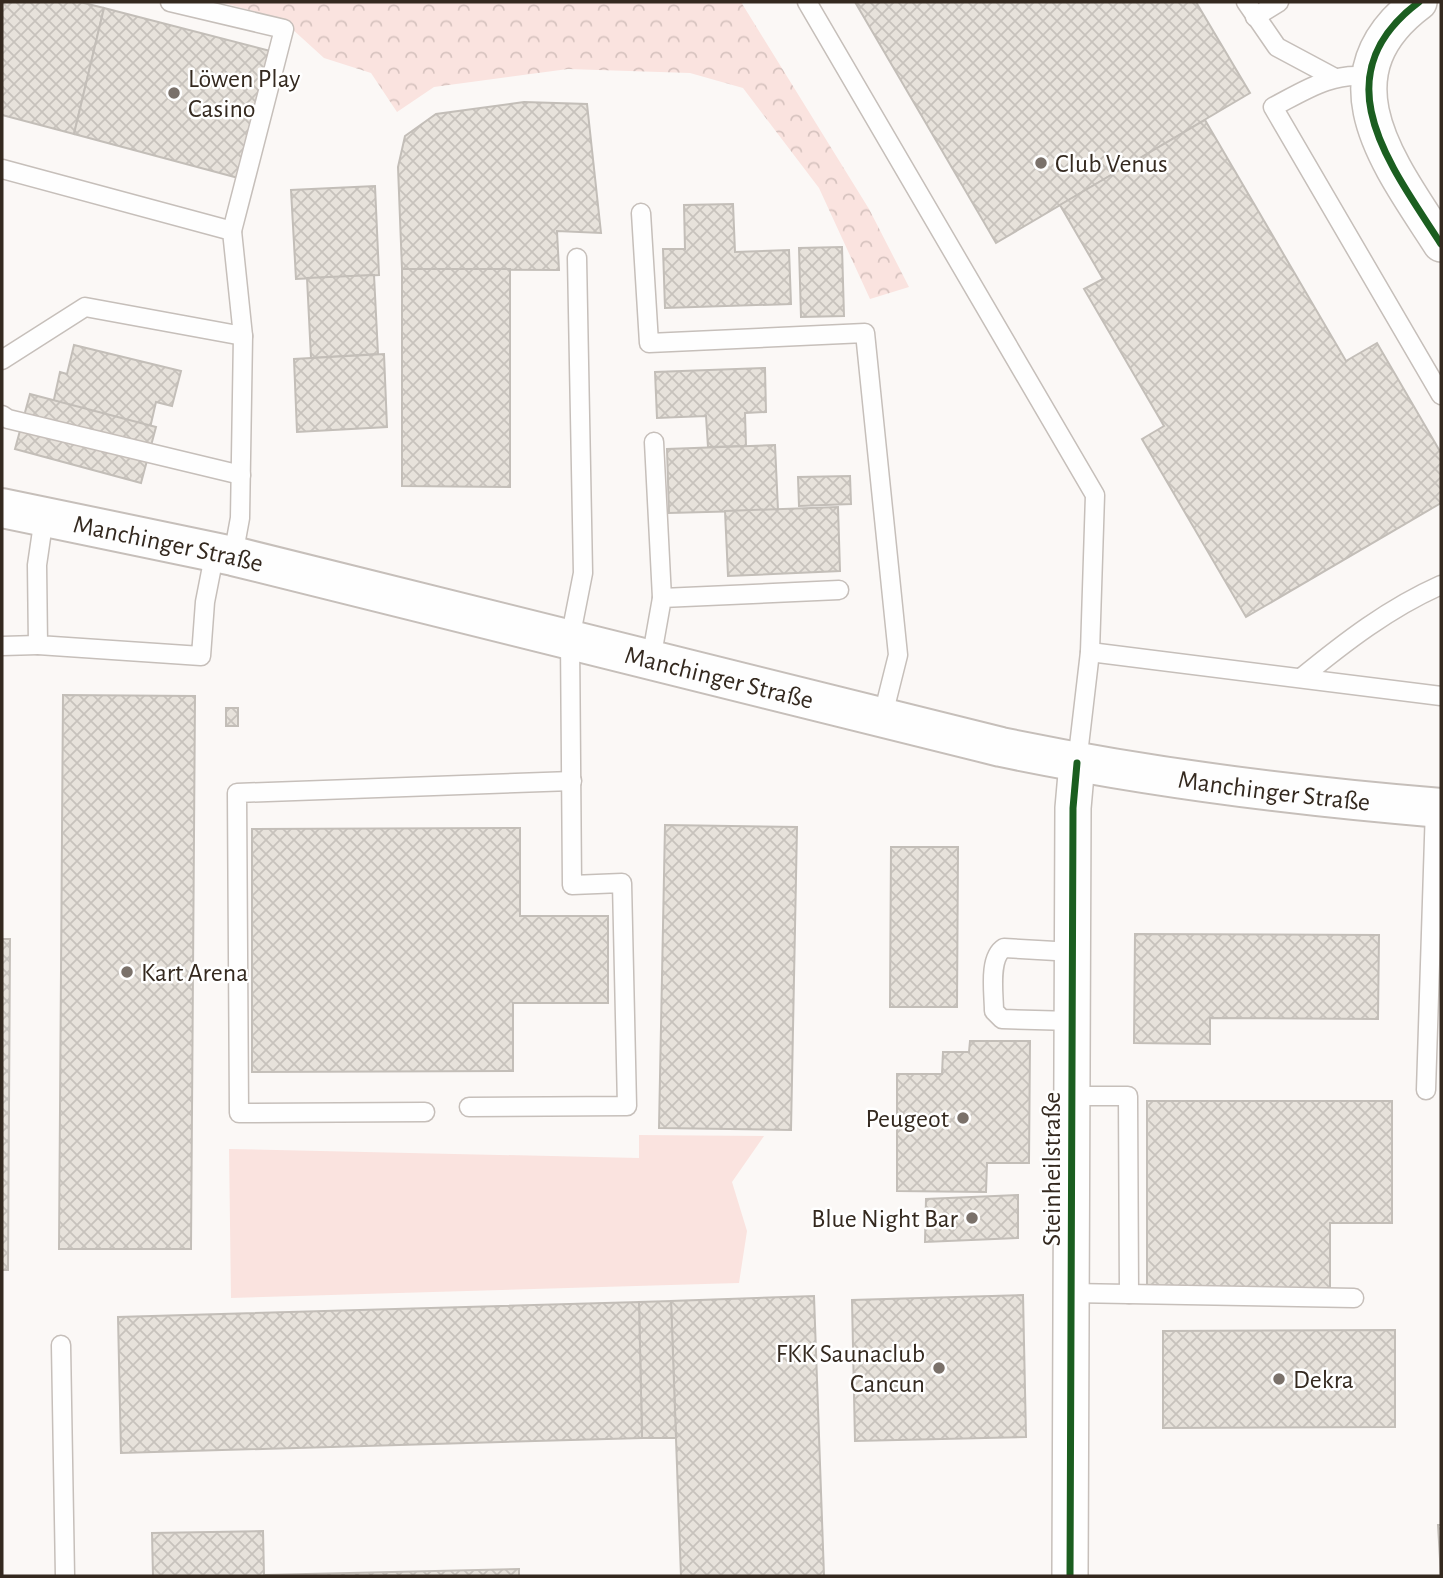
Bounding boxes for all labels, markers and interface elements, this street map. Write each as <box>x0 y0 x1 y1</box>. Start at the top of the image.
place label: Löwen Play Casino <box>188 66 300 122</box>
marker: Löwen Play Casino <box>166 85 182 101</box>
place label: Club Venus <box>1055 151 1168 177</box>
marker: Club Venus <box>1033 155 1049 171</box>
street label: Manchinger Straße <box>71 511 266 577</box>
street label: Manchinger Straße <box>622 642 816 714</box>
street label: Manchinger Straße <box>1176 766 1371 816</box>
place label: Kart Arena <box>141 960 248 986</box>
marker: Kart Arena <box>119 964 135 980</box>
street label: Steinheilstraße <box>1039 1092 1065 1246</box>
place label: Peugeot <box>866 1106 949 1132</box>
marker: Peugeot <box>955 1110 971 1126</box>
place label: Blue Night Bar <box>811 1206 959 1232</box>
marker: Blue Night Bar <box>964 1210 980 1226</box>
place label: FKK Saunaclub Cancun <box>776 1341 925 1397</box>
marker: FKK Saunaclub Cancun <box>931 1360 947 1376</box>
place label: Dekra <box>1293 1367 1354 1393</box>
marker: Dekra <box>1271 1371 1287 1387</box>

